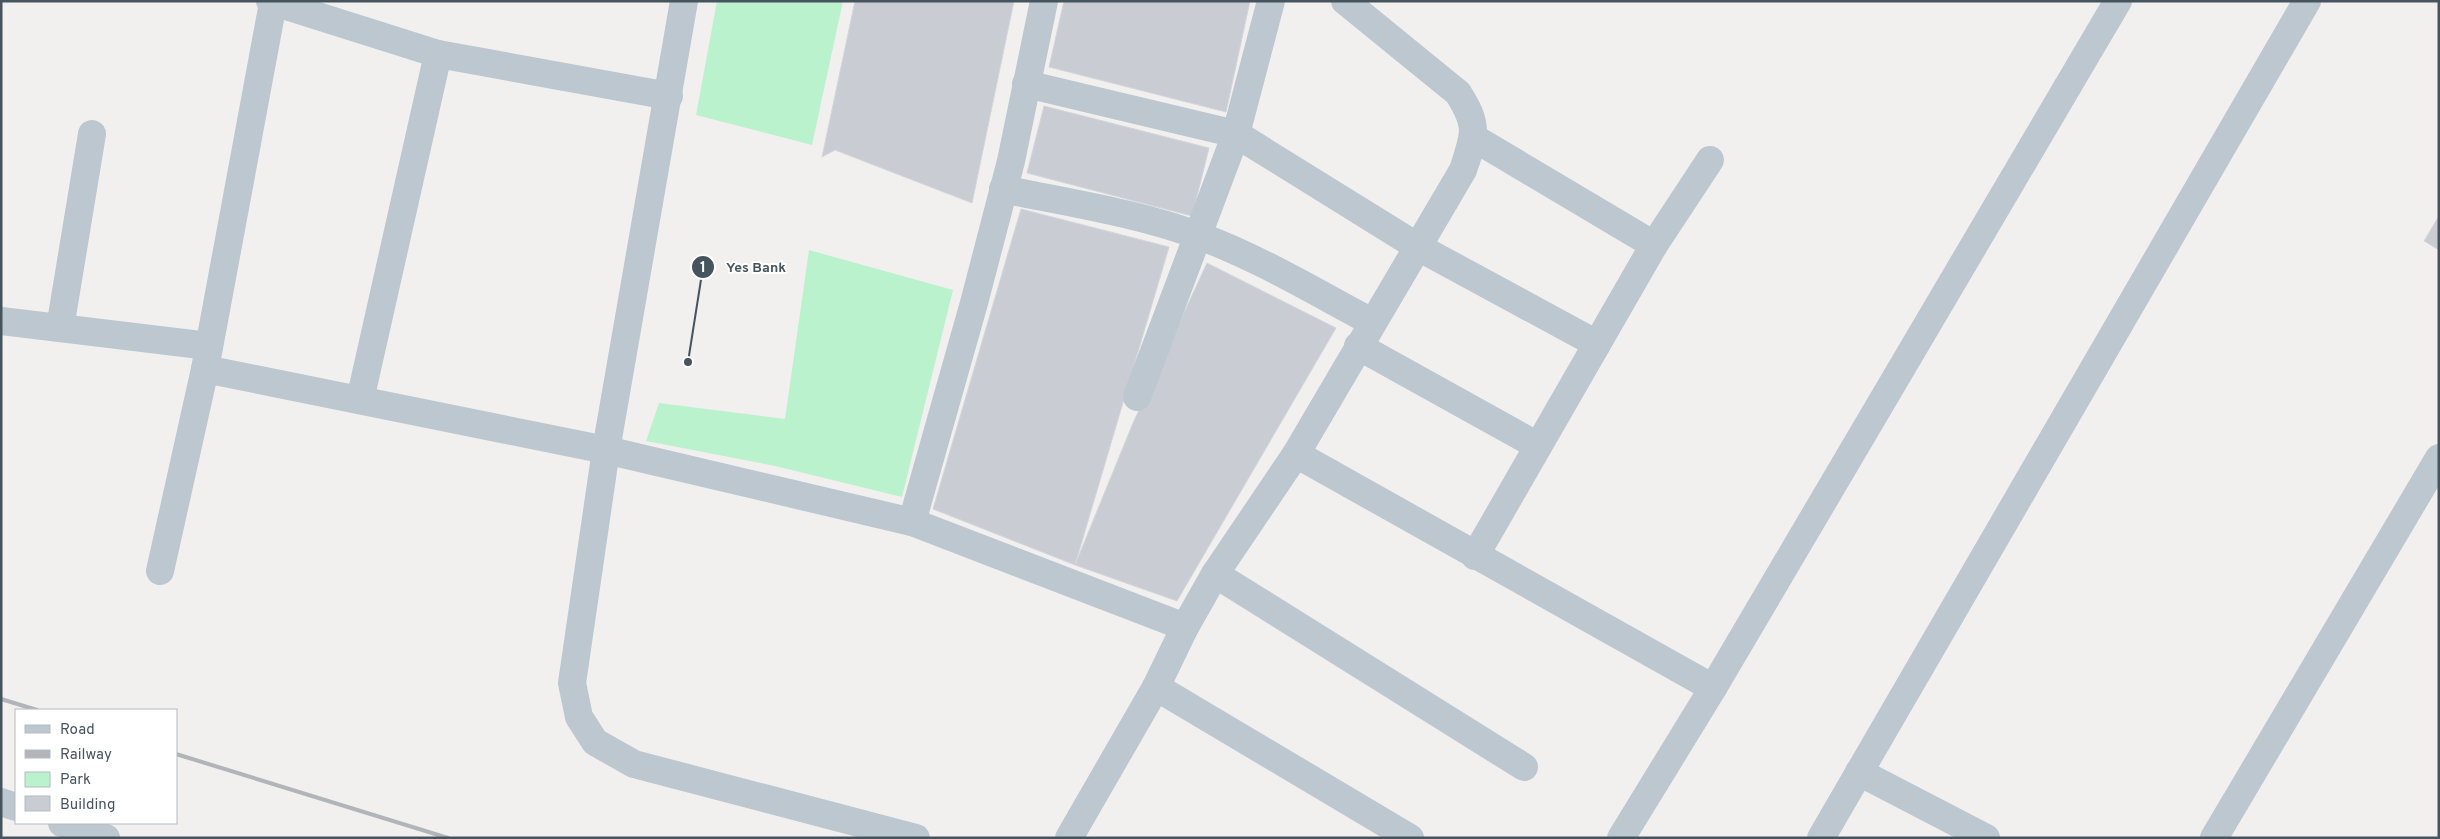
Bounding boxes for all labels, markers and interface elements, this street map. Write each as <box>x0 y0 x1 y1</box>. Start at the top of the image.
callout: Yes Bank <box>691 253 796 282</box>
text: 1 <box>700 259 706 278</box>
text: Yes Bank <box>726 260 786 277</box>
legend <box>15 709 178 824</box>
text: Road <box>60 721 95 740</box>
text: Railway <box>60 746 112 765</box>
text: Park <box>60 771 91 790</box>
text: Building <box>60 796 115 815</box>

